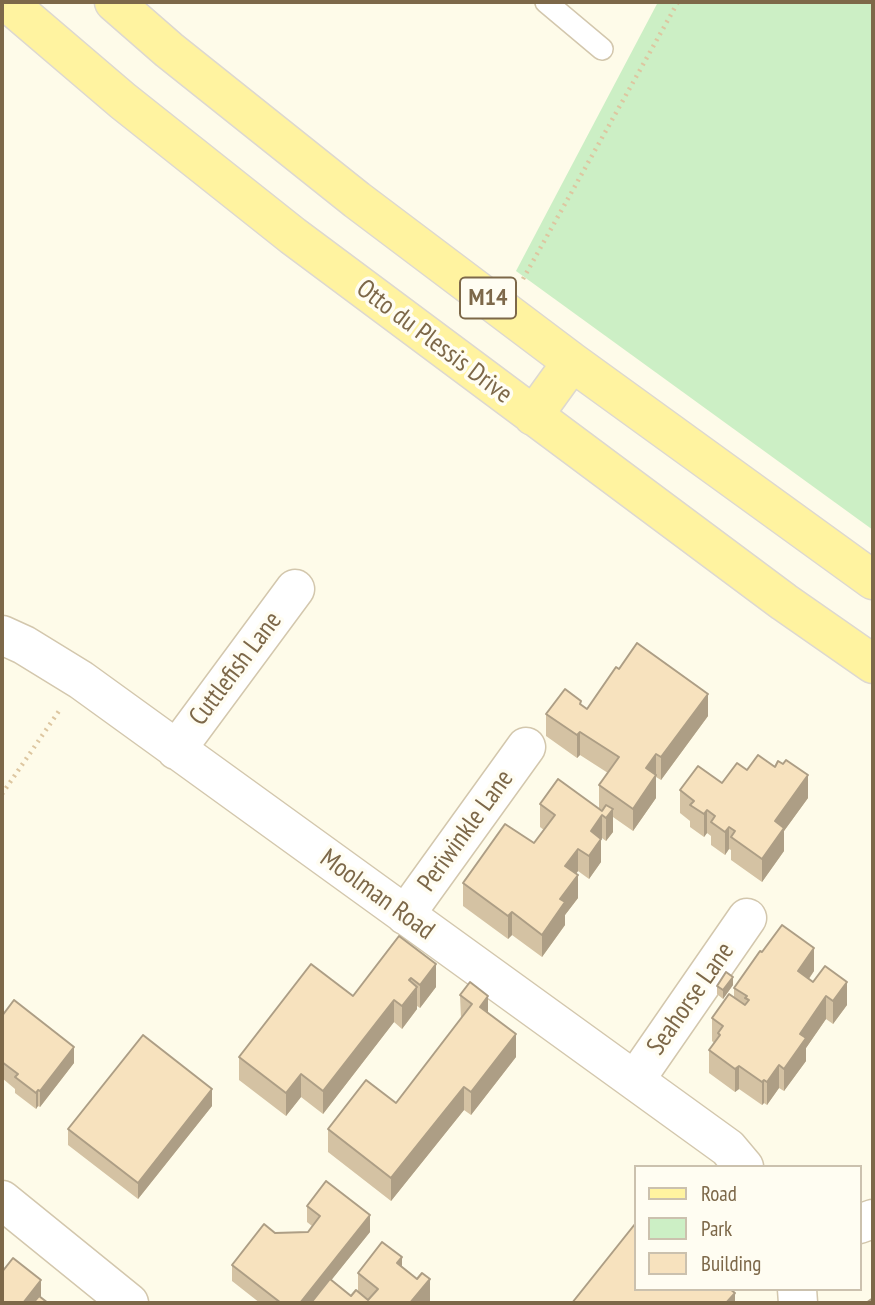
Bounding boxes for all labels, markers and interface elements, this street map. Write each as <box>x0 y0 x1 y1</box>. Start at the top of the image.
street label: Otto du Plessis Drive <box>350 273 518 411</box>
road number: M14 <box>460 278 516 318</box>
street label: Cuttlefish Lane <box>183 606 289 732</box>
street label: Periwinkle Lane <box>412 764 520 898</box>
street label: Moolman Road <box>314 843 440 947</box>
street label: Seahorse Lane <box>641 937 741 1061</box>
legend <box>634 1165 861 1291</box>
text: Road <box>701 1180 737 1207</box>
text: Park <box>701 1215 732 1242</box>
text: Building <box>701 1250 761 1277</box>

